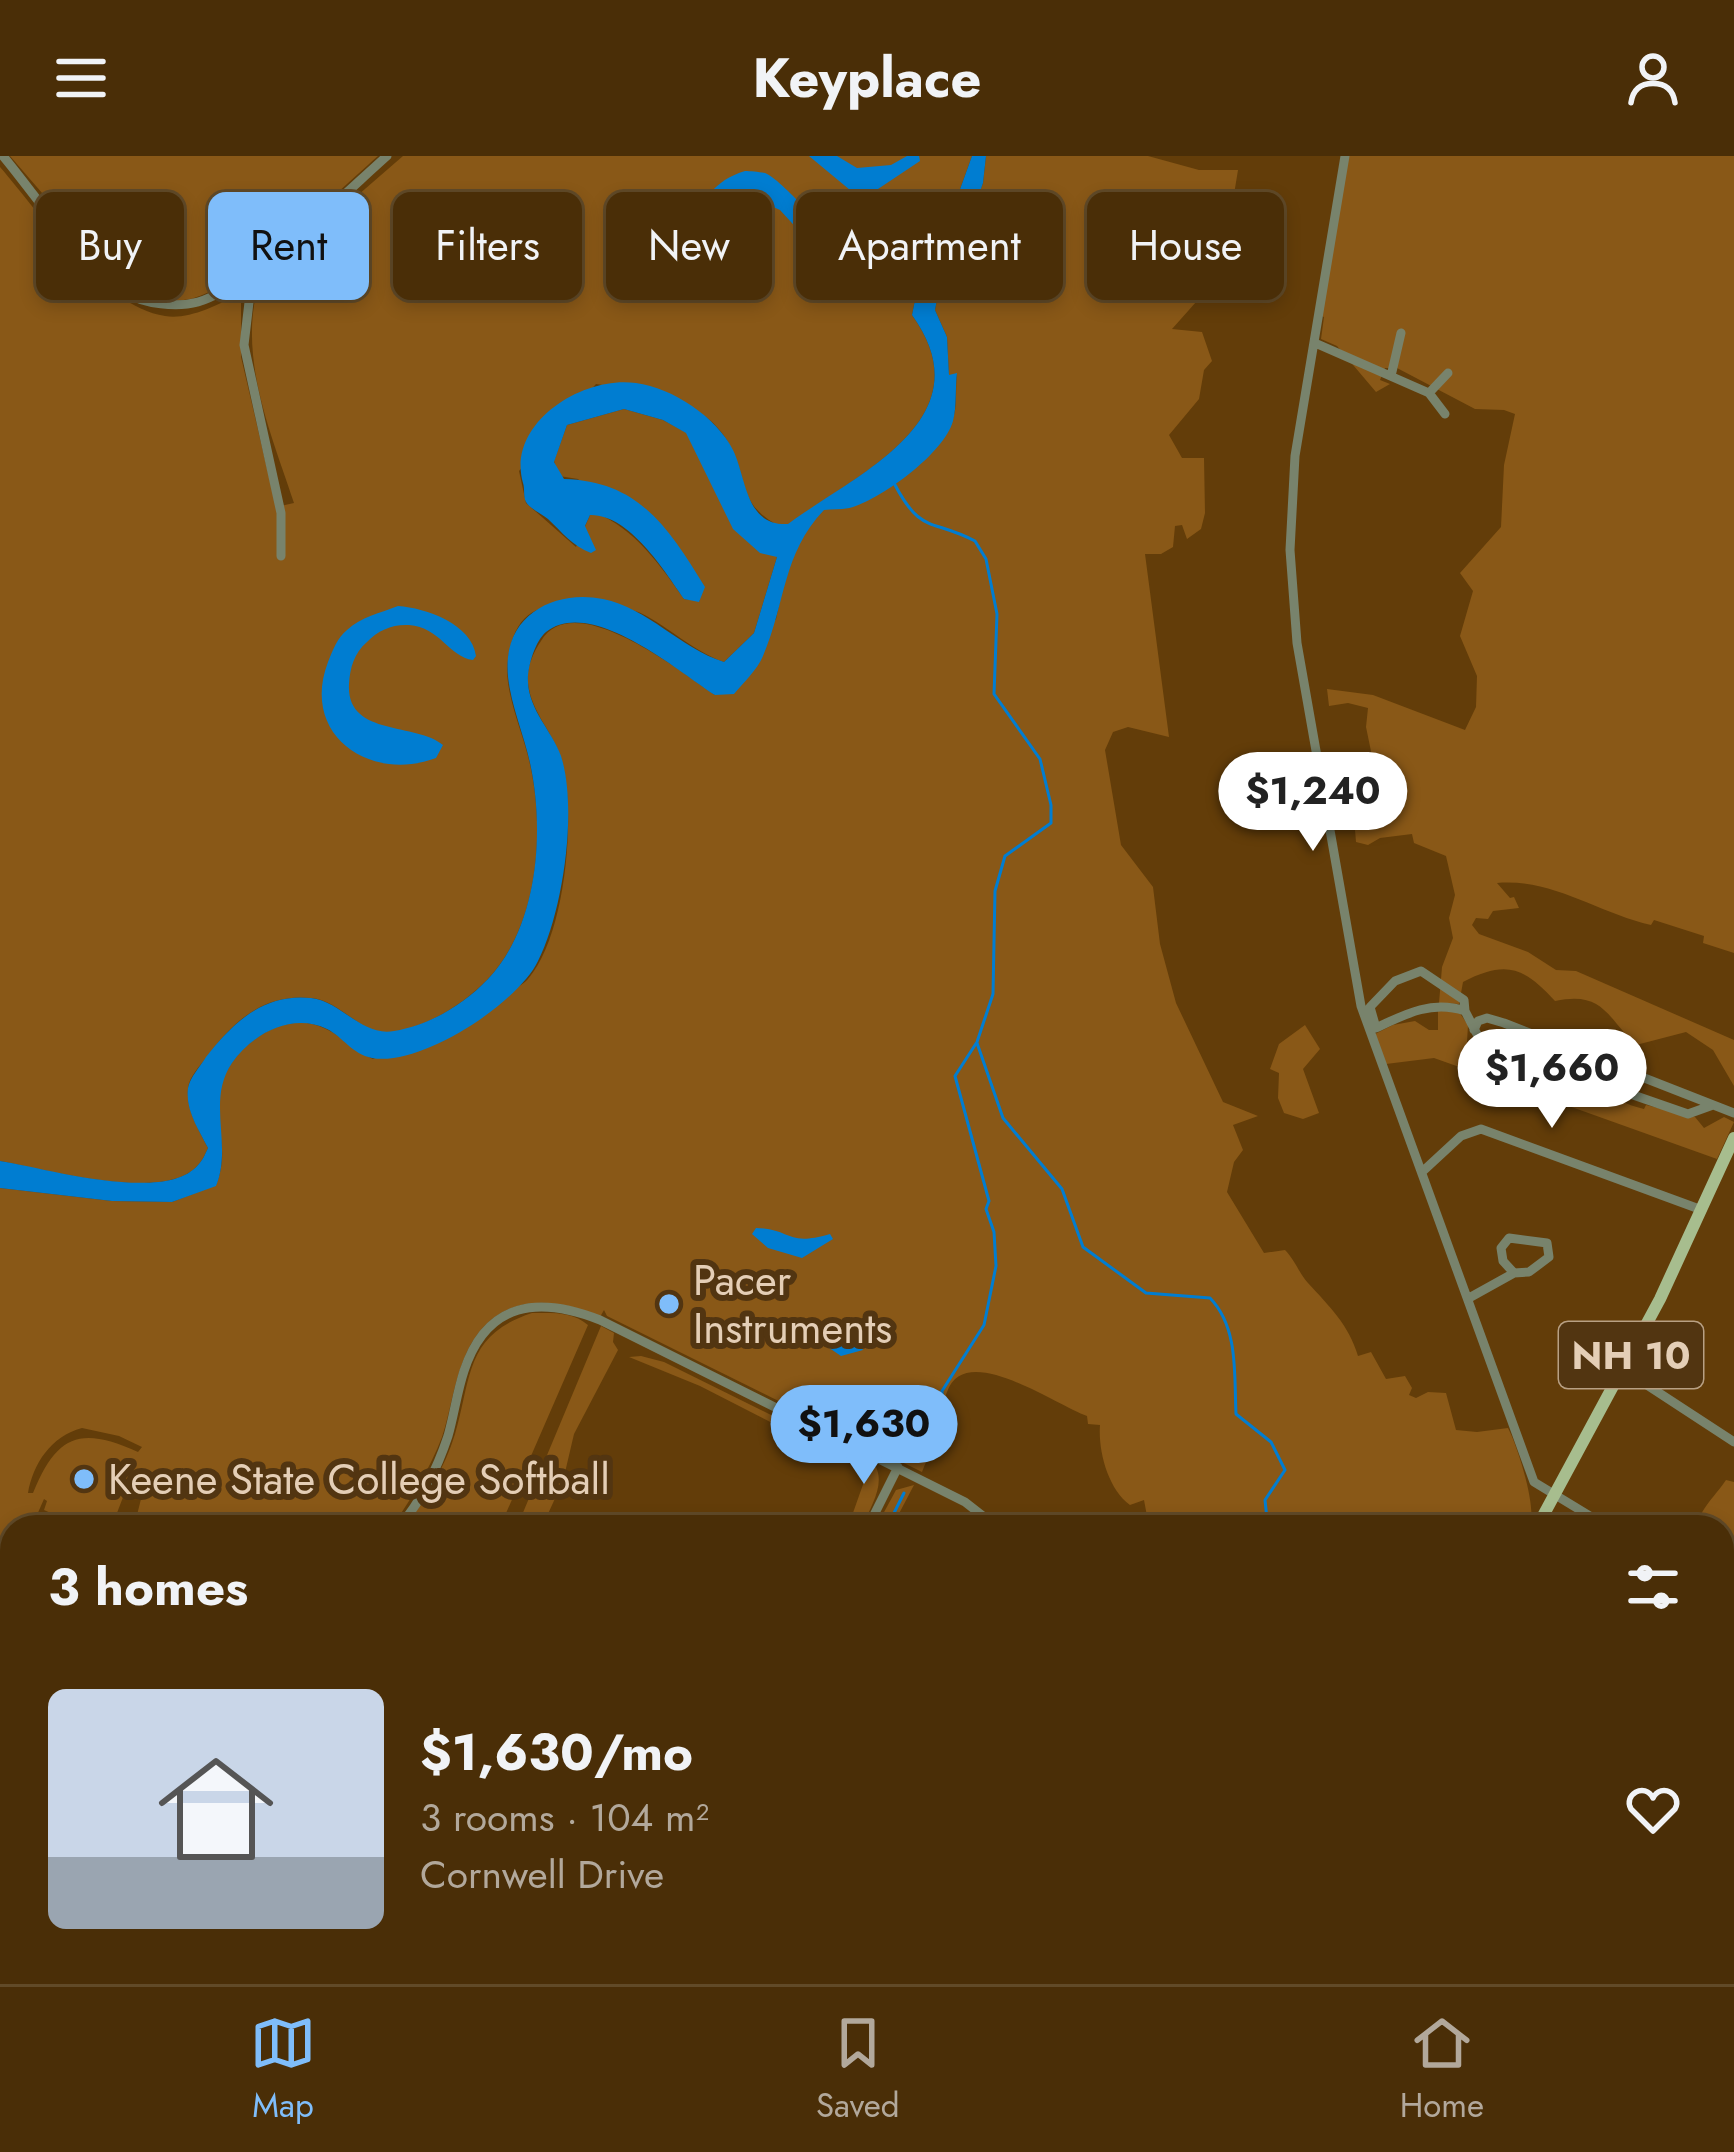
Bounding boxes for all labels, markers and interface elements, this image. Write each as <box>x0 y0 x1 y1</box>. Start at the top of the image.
text: Keyplace <box>752 39 982 117</box>
icon: menu <box>48 45 114 111</box>
icon: person <box>1620 45 1686 111</box>
chip: Buy <box>36 192 184 300</box>
chip: Rent <box>208 192 369 300</box>
chip: Filters <box>393 192 582 300</box>
chip: New <box>606 192 772 300</box>
chip: Apartment <box>796 192 1063 300</box>
chip: House <box>1087 192 1284 300</box>
pin: $1,240 <box>1215 752 1411 854</box>
text: $1,240 <box>1245 762 1381 819</box>
pin: $1,660 <box>1454 1029 1650 1131</box>
text: $1,660 <box>1485 1039 1619 1096</box>
place label: Pacer Instruments <box>693 1250 892 1359</box>
marker: Pacer Instruments <box>656 1291 682 1317</box>
road number: NH 10 <box>1559 1322 1703 1388</box>
pin: $1,630 <box>766 1385 962 1487</box>
text: $1,630 <box>798 1395 930 1452</box>
place label: Keene State College Softball <box>108 1449 610 1510</box>
marker: Keene State College Softball <box>71 1466 97 1492</box>
text: 3 homes <box>48 1550 248 1624</box>
icon: filters <box>1620 1554 1686 1620</box>
text: $1,630/mo <box>420 1715 693 1789</box>
icon: home <box>144 1737 288 1881</box>
icon: heart <box>1620 1776 1686 1842</box>
text: 3 rooms · 104 m² <box>420 1789 709 1846</box>
text: Cornwell Drive <box>420 1846 664 1903</box>
tab: Map <box>250 2010 316 2129</box>
tab: Saved <box>816 2010 900 2129</box>
tab: Home <box>1400 2010 1484 2129</box>

